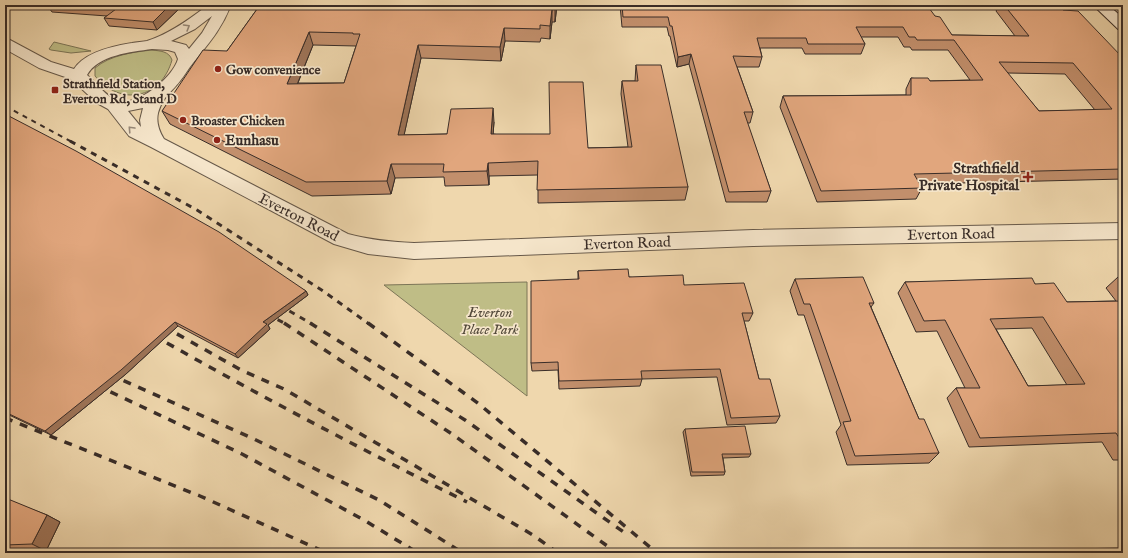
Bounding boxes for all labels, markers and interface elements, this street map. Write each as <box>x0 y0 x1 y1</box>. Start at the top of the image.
one-way arrow <box>183 25 190 32</box>
place label: Gow convenience <box>226 62 320 79</box>
marker: Gow convenience <box>213 64 223 74</box>
place label: Strathfield Station, Everton Rd, Stand D <box>63 76 177 108</box>
marker: Strathfield Station, Everton Rd, Stand D <box>50 85 60 95</box>
place label: Broaster Chicken <box>191 113 285 130</box>
marker: Broaster Chicken <box>178 115 188 125</box>
one-way arrow <box>129 126 136 134</box>
place label: Eunhasu <box>225 131 279 150</box>
marker: Eunhasu <box>212 135 222 145</box>
place label: Strathfield Private Hospital <box>919 159 1020 195</box>
marker: Strathfield Private Hospital <box>1022 171 1034 183</box>
street label: Everton Road <box>255 189 343 246</box>
street label: Everton Road <box>907 224 996 245</box>
street label: Everton Road <box>583 232 672 255</box>
park label: Everton Place Park <box>461 303 519 339</box>

